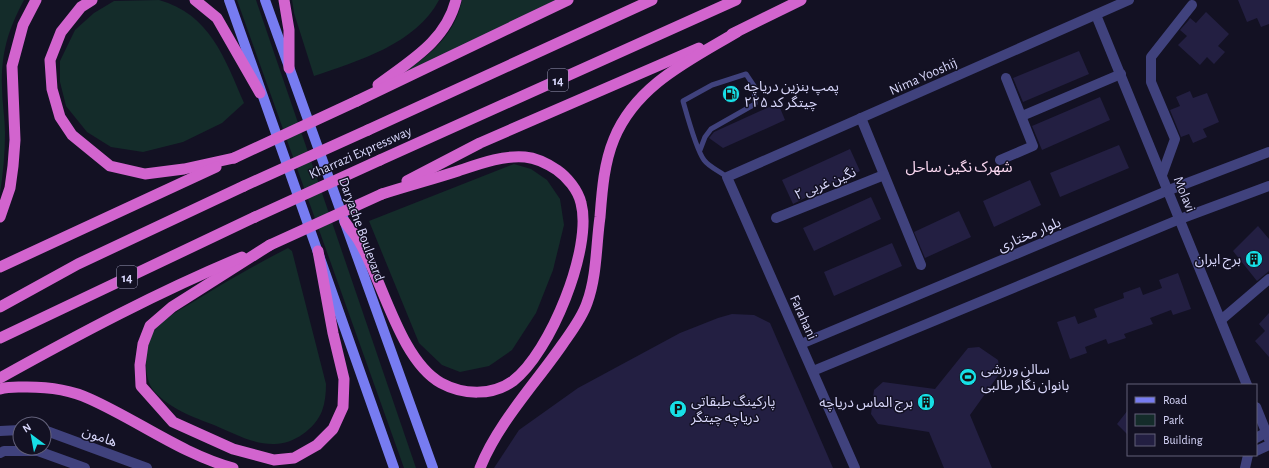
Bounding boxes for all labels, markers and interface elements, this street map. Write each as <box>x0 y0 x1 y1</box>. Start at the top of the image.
street label: Nima Yooshij <box>887 56 959 98</box>
road number: 14 <box>548 69 568 91</box>
place label: پمپ بنزین دریاچه چیتگر کد ۲۲۵ <box>744 80 839 112</box>
fuel station icon: پمپ بنزین دریاچه چیتگر کد ۲۲۵ <box>721 84 741 104</box>
street label: Kharrazi Expressway <box>307 124 414 182</box>
district label: شهرک نگین ساحل <box>906 159 1013 176</box>
street label: نگین غربی ۲ <box>792 164 859 204</box>
street label: Molavi <box>1171 175 1197 214</box>
street label: Daryache Boulevard <box>336 176 386 283</box>
street label: بلوار مختاری <box>996 215 1063 255</box>
building icon: برج ایران <box>1244 249 1264 269</box>
place label: برج ایران <box>1195 253 1241 270</box>
road number: 14 <box>117 266 137 288</box>
street label: Farahani <box>787 293 819 342</box>
place label: سالن ورزشی بانوان نگار طالبی <box>981 363 1069 394</box>
sports icon: سالن ورزشی بانوان نگار طالبی <box>958 367 978 387</box>
legend <box>1127 384 1257 456</box>
building icon: برج الماس دریاچه <box>916 392 936 412</box>
place label: پارکینگ طبقاتی دریاچه چیتگر <box>690 394 775 427</box>
text: Road <box>1163 394 1187 406</box>
place label: برج الماس دریاچه <box>819 396 913 413</box>
parking icon: پارکینگ طبقاتی دریاچه چیتگر <box>668 399 688 419</box>
text: Park <box>1163 414 1184 426</box>
north arrow <box>12 416 52 456</box>
text: N <box>21 421 33 435</box>
street label: هامون <box>80 424 119 451</box>
text: Building <box>1163 434 1203 446</box>

